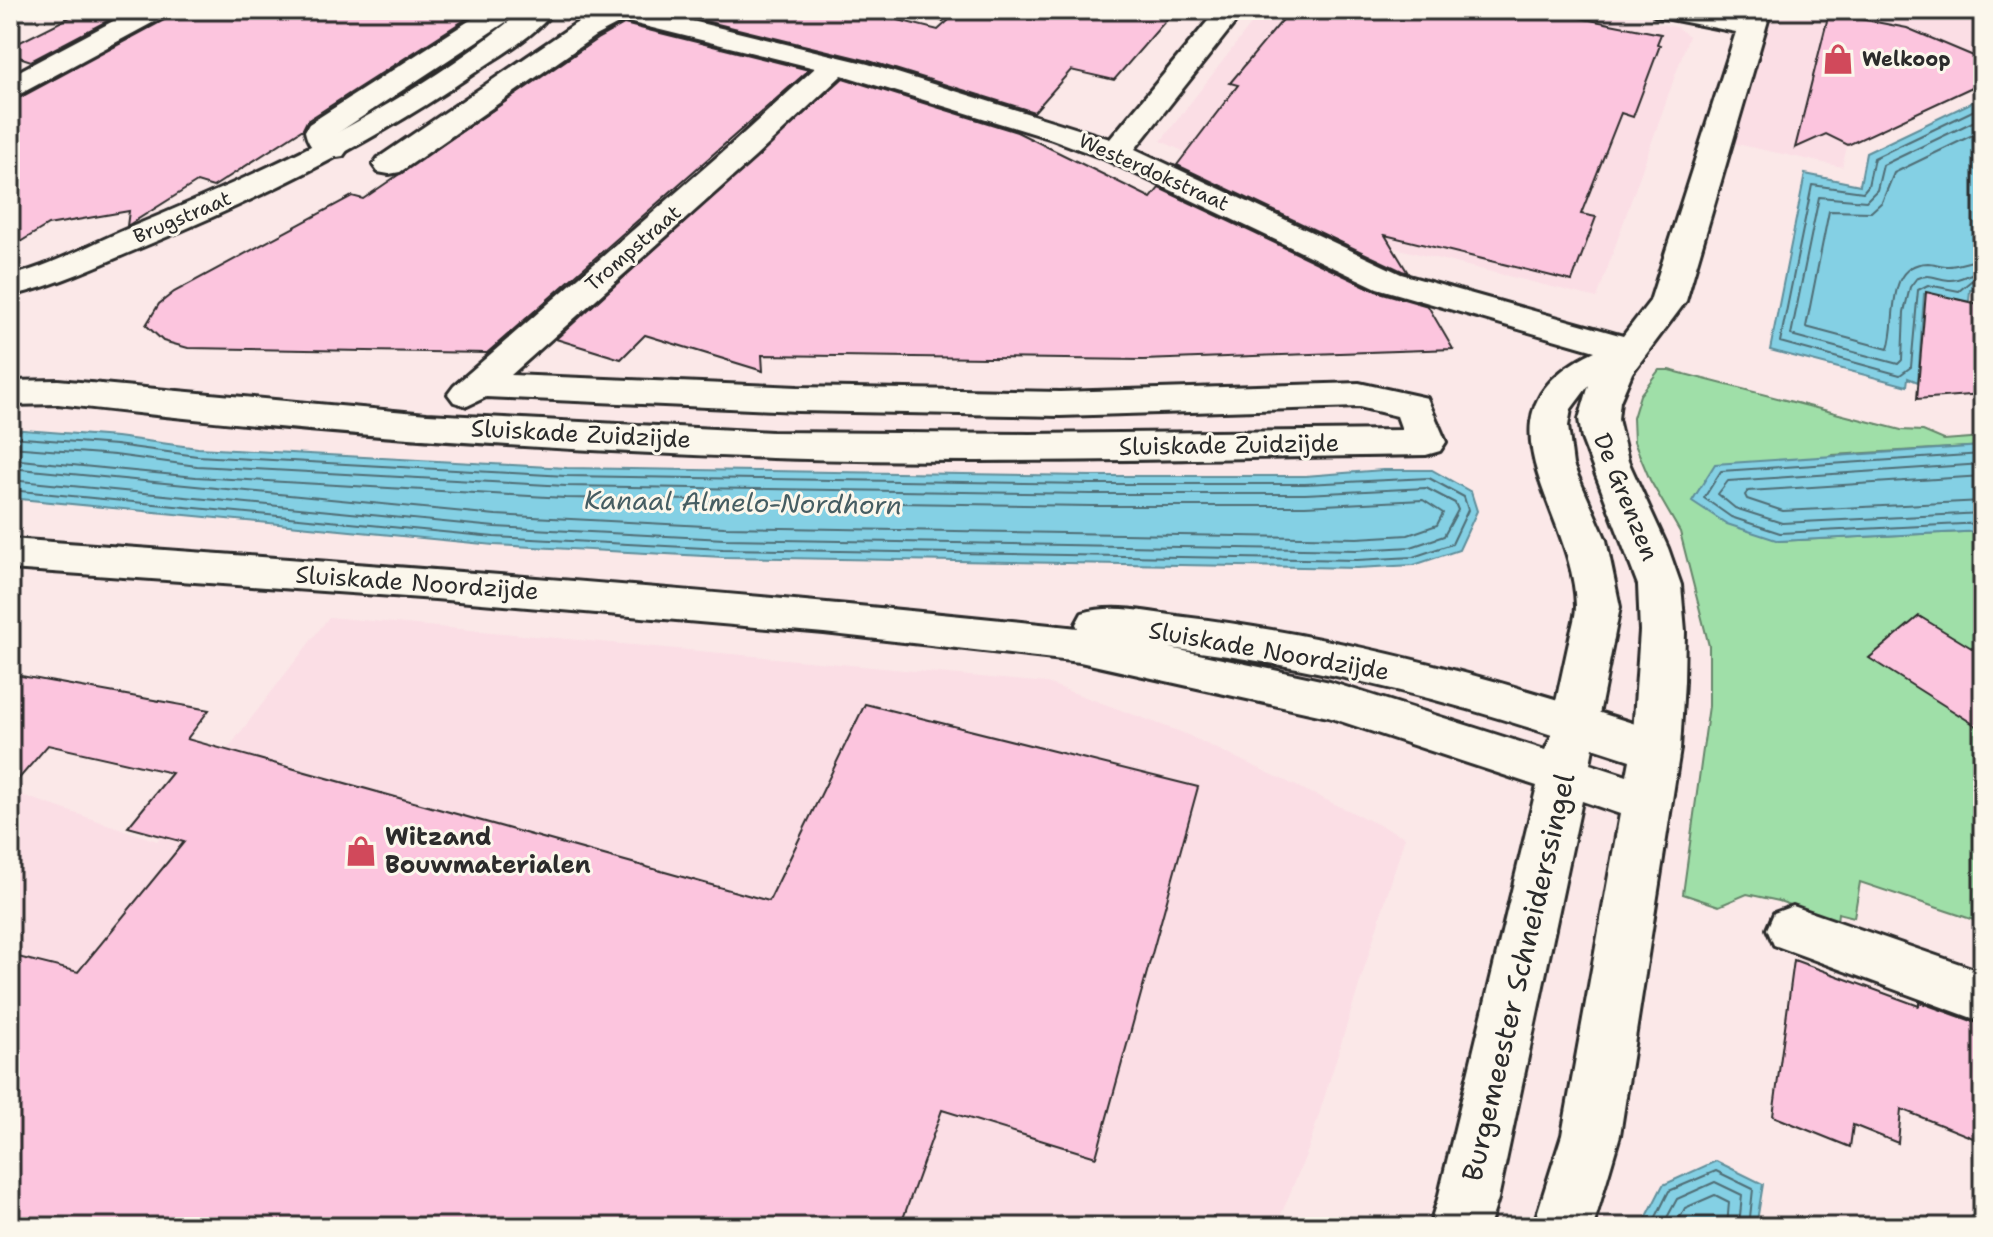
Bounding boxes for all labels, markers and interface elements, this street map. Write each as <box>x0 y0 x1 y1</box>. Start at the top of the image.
shop icon: Welkoop <box>1821 42 1855 76</box>
place label: Welkoop <box>1862 46 1950 72</box>
street label: Westerdokstraat <box>1075 127 1233 217</box>
street label: Brugstraat <box>129 185 235 249</box>
street label: Trompstraat <box>580 199 686 297</box>
street label: Sluiskade Zuidzijde <box>470 412 692 456</box>
street label: Sluiskade Zuidzijde <box>1119 427 1339 463</box>
street label: De Grenzen <box>1586 428 1666 566</box>
water label: Kanaal Almelo-Nordhorn <box>584 482 902 522</box>
street label: Sluiskade Noordzijde <box>294 559 540 607</box>
street label: Sluiskade Noordzijde <box>1146 614 1392 688</box>
street label: Burgemeester Schneiderssingel <box>1453 769 1584 1185</box>
place label: Witzand Bouwmaterialen <box>385 821 591 881</box>
shop icon: Witzand Bouwmaterialen <box>344 834 378 868</box>

